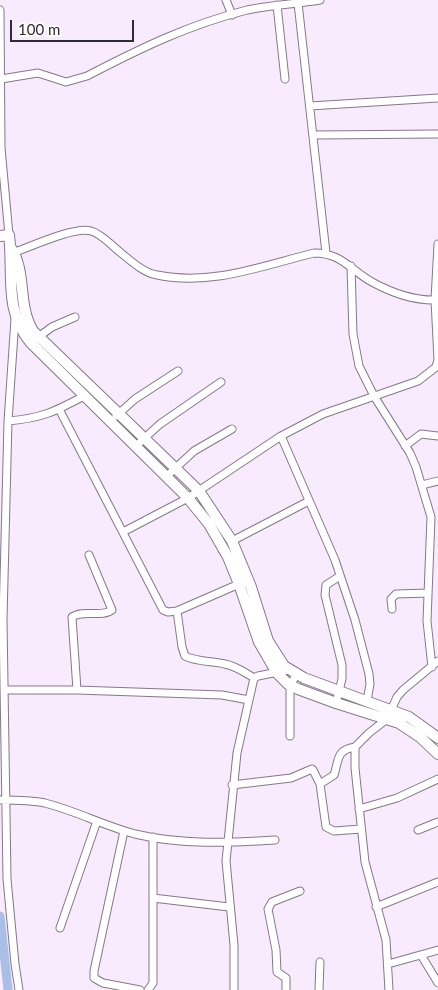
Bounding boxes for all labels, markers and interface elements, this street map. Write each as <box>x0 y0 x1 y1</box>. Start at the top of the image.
scale bar <box>12 10 136 42</box>
text: 100 m <box>18 20 60 38</box>

